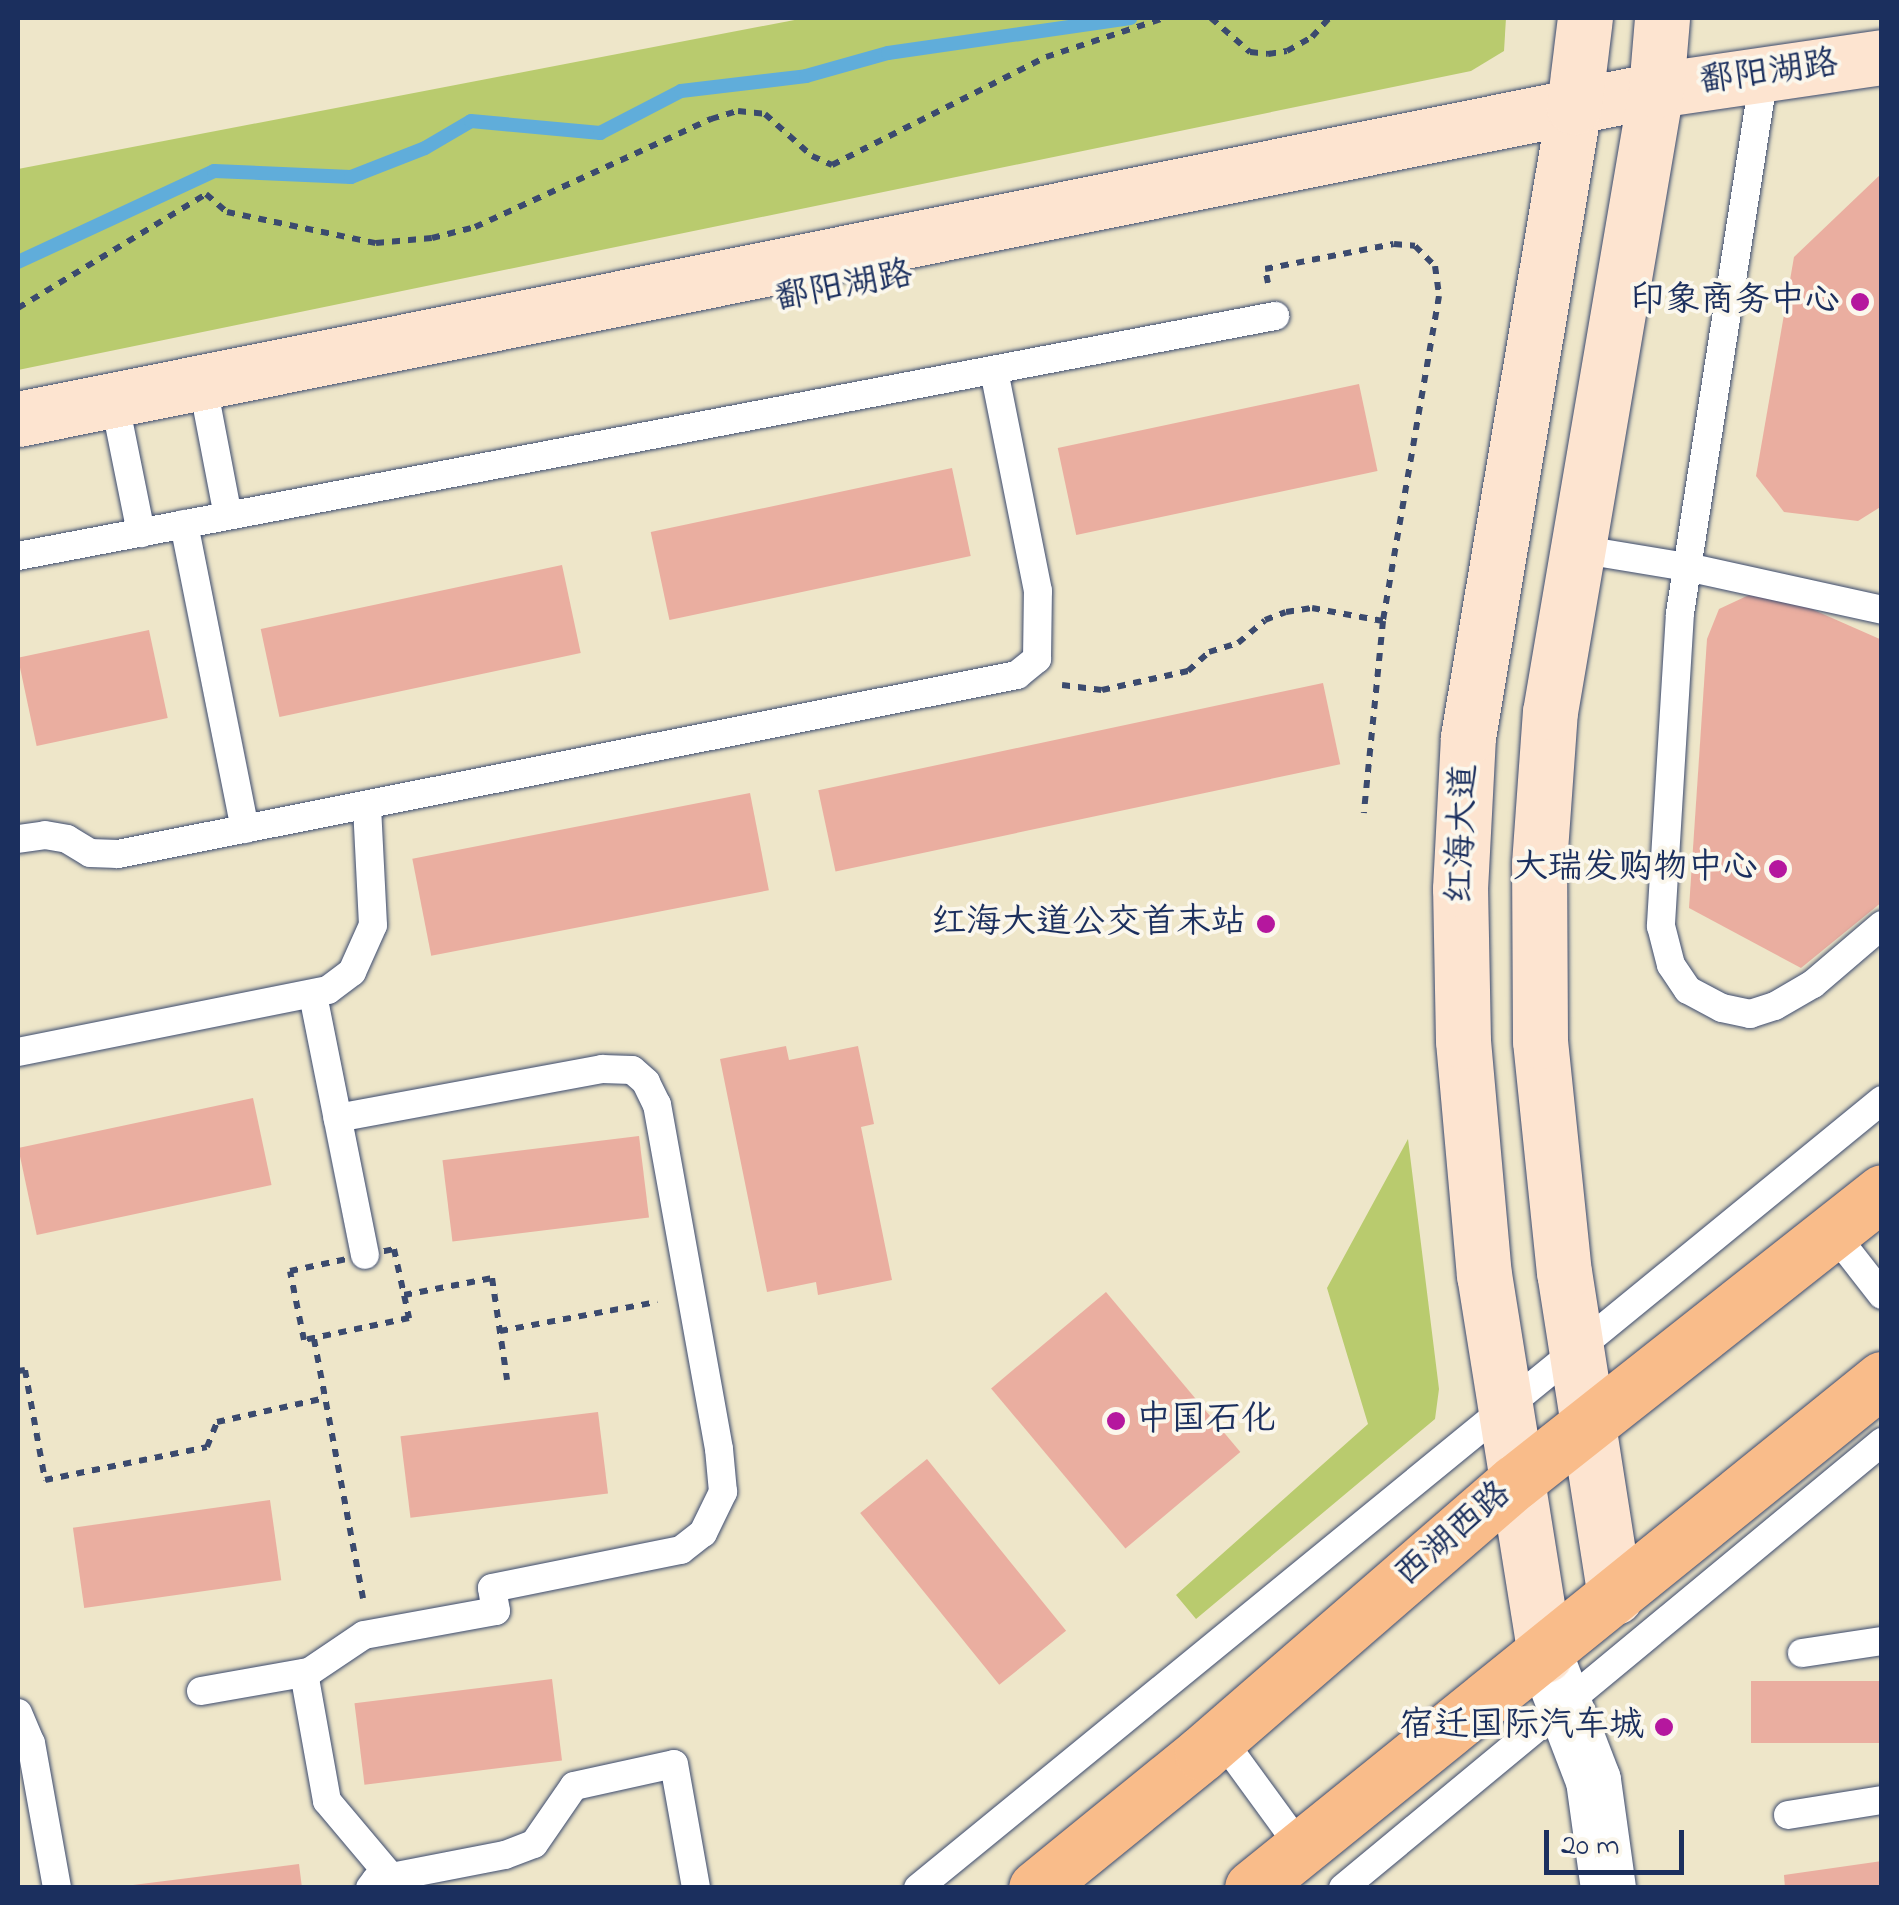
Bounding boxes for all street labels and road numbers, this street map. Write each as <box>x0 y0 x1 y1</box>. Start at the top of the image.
street label: 鄱阳湖路 <box>1697 43 1841 105</box>
street label: 鄱阳湖路 <box>771 254 917 322</box>
street label: 红海大道 <box>1441 763 1487 905</box>
street label: 西湖西路 <box>1387 1473 1521 1597</box>

